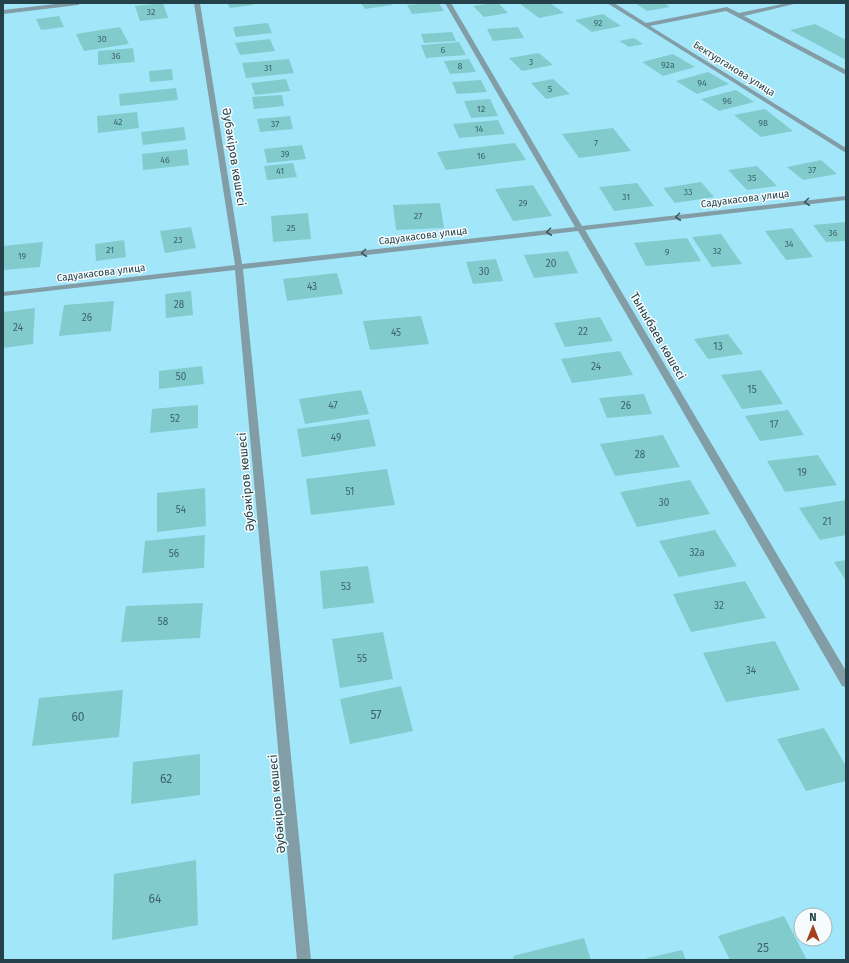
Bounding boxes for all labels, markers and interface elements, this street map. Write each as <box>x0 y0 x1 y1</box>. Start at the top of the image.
house number: 32 <box>147 7 155 17</box>
house number: 92 <box>594 18 602 28</box>
house number: 30 <box>97 34 107 44</box>
street label: Бектурганова улица <box>691 39 777 99</box>
house number: 6 <box>441 45 446 55</box>
house number: 36 <box>111 51 121 61</box>
house number: 3 <box>529 57 533 67</box>
house number: 92а <box>661 60 675 70</box>
house number: 8 <box>458 61 463 71</box>
house number: 31 <box>264 63 272 73</box>
house number: 94 <box>697 78 707 88</box>
house number: 5 <box>548 84 553 94</box>
house number: 96 <box>722 96 732 106</box>
house number: 12 <box>477 104 485 114</box>
street label: Әубәкіров көшесі <box>219 107 249 207</box>
house number: 42 <box>113 117 123 127</box>
house number: 98 <box>758 118 768 128</box>
house number: 37 <box>271 119 279 129</box>
house number: 14 <box>475 124 484 134</box>
house number: 7 <box>594 138 598 148</box>
house number: 39 <box>280 149 290 159</box>
house number: 16 <box>477 151 486 161</box>
house number: 46 <box>160 155 170 165</box>
house number: 37 <box>808 165 816 175</box>
house number: 41 <box>276 166 284 176</box>
house number: 35 <box>747 173 757 183</box>
house number: 33 <box>684 187 692 197</box>
street label: Садуакасова улица <box>700 188 790 210</box>
house number: 31 <box>622 192 630 202</box>
one-way arrow <box>804 197 810 206</box>
house number: 29 <box>518 198 528 208</box>
house number: 27 <box>414 211 422 221</box>
one-way arrow <box>675 212 681 221</box>
house number: 25 <box>287 223 296 233</box>
street label: Садуакасова улица <box>378 225 468 247</box>
one-way arrow <box>546 227 552 236</box>
house number: 36 <box>828 228 838 238</box>
house number: 23 <box>174 235 182 245</box>
house number: 34 <box>784 239 794 249</box>
house number: 21 <box>106 245 114 255</box>
house number: 32 <box>713 246 721 256</box>
house number: 9 <box>665 247 670 257</box>
one-way arrow <box>361 248 367 257</box>
house number: 19 <box>18 251 27 261</box>
house number: 20 <box>546 258 557 270</box>
street label: Садуакасова улица <box>56 262 146 284</box>
house number: 30 <box>479 266 490 278</box>
house number: 43 <box>307 281 317 293</box>
street label: Тыныбаев көшесі <box>627 290 689 382</box>
house number: 28 <box>174 299 185 311</box>
house number: 26 <box>82 312 92 324</box>
house number: 24 <box>13 322 24 334</box>
house number: 22 <box>578 326 588 338</box>
house number: 45 <box>391 327 401 339</box>
house number: 13 <box>713 341 723 353</box>
house number: 24 <box>591 361 602 373</box>
house number: 50 <box>176 371 187 383</box>
house number: 15 <box>747 384 757 396</box>
house number: 47 <box>328 400 338 412</box>
house number: 26 <box>621 400 631 412</box>
house number: 52 <box>170 413 180 425</box>
house number: 17 <box>770 419 779 431</box>
street label: Әубәкіров көшесі <box>235 432 257 532</box>
house number: 49 <box>331 432 341 444</box>
house number: 28 <box>635 449 646 461</box>
house number: 19 <box>797 467 807 479</box>
house number: 51 <box>346 486 354 498</box>
house number: 30 <box>659 497 670 509</box>
house number: 54 <box>176 504 187 516</box>
house number: 21 <box>822 516 832 528</box>
house number: 32а <box>689 547 705 559</box>
house number: 56 <box>169 548 179 560</box>
house number: 53 <box>341 581 351 593</box>
house number: 32 <box>714 600 724 612</box>
house number: 58 <box>158 616 169 628</box>
house number: 55 <box>357 653 367 665</box>
house number: 34 <box>746 665 757 677</box>
house number: 57 <box>370 708 382 722</box>
house number: 60 <box>71 710 85 724</box>
street label: Әубәкіров көшесі <box>266 754 288 854</box>
house number: 62 <box>160 772 172 786</box>
house number: 64 <box>149 892 162 906</box>
north arrow <box>793 907 833 947</box>
text: N <box>809 911 817 924</box>
house number: 25 <box>757 941 769 955</box>

